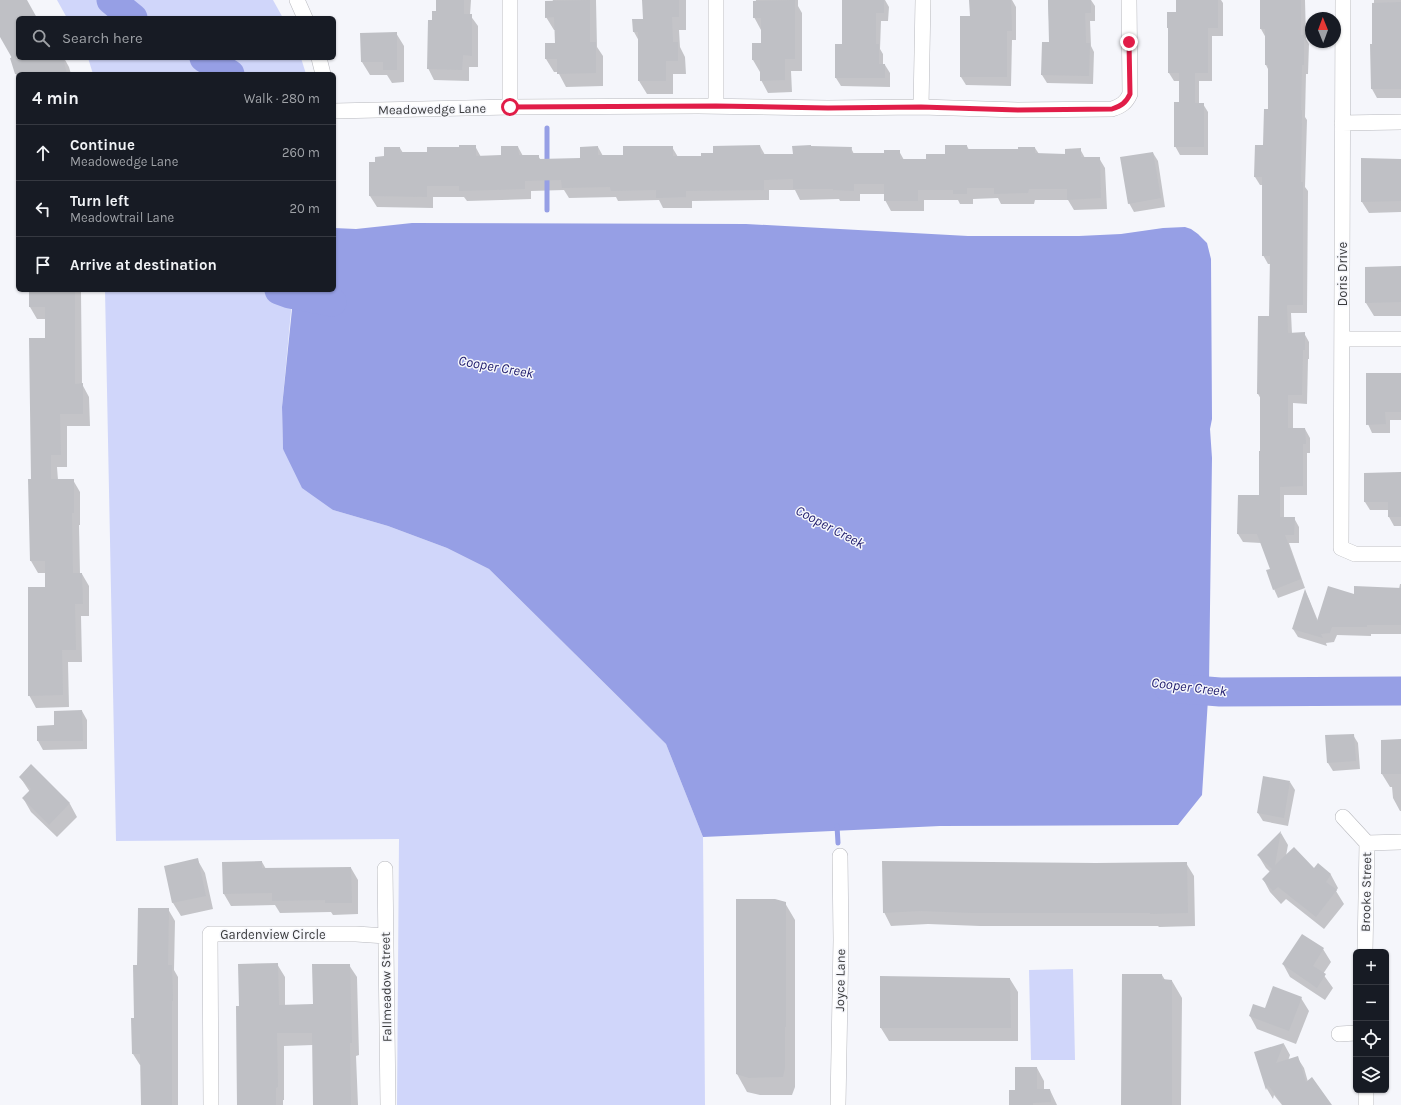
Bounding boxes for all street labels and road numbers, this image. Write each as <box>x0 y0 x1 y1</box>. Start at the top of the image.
street label: Meadowedge Lane <box>378 101 487 117</box>
street label: Doris Drive <box>1335 241 1350 306</box>
street label: Brooke Street <box>1358 852 1374 932</box>
street label: Gardenview Circle <box>220 927 326 942</box>
street label: Fallmeadow Street <box>378 932 394 1042</box>
street label: Joyce Lane <box>832 948 848 1011</box>

